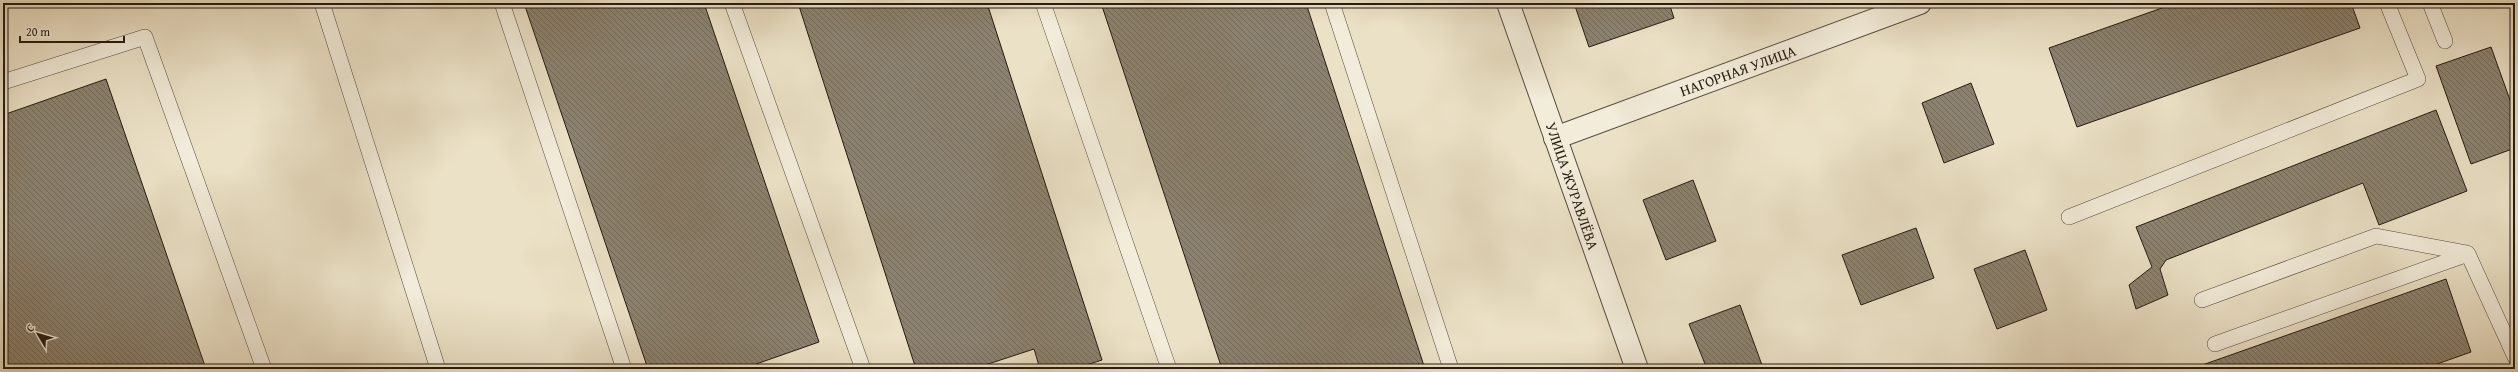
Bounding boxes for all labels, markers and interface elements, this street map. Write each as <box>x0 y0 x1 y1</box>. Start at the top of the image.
scale bar <box>20 18 124 44</box>
text: 20 m <box>26 23 50 40</box>
street label: НАГОРНАЯ УЛИЦА <box>1677 40 1799 101</box>
street label: УЛИЦА ЖУРАВЛЁВА <box>1541 119 1604 252</box>
north arrow <box>18 314 58 354</box>
text: С <box>22 320 38 335</box>

